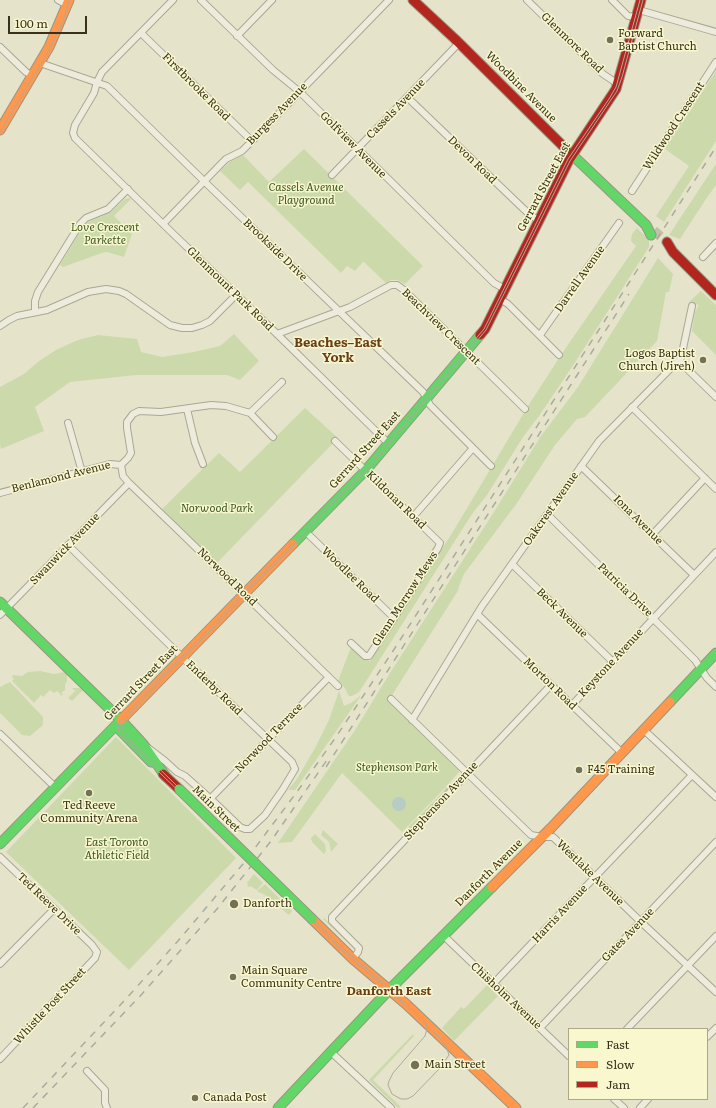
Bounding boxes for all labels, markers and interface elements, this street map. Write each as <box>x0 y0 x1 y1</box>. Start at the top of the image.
scale bar <box>10 8 89 34</box>
street label: Glenmore Road <box>538 10 606 76</box>
text: 100 m <box>15 14 48 32</box>
place label: Forward Baptist Church <box>618 27 697 53</box>
marker: Forward Baptist Church <box>605 35 615 45</box>
street label: Woodbine Avenue <box>483 49 559 125</box>
street label: Firstbrooke Road <box>159 50 233 124</box>
street label: Cassels Avenue <box>364 76 428 142</box>
street label: Wildwood Crescent <box>641 79 707 173</box>
street label: Burgess Avenue <box>244 80 310 148</box>
street label: Golfview Avenue <box>317 109 389 181</box>
street label: Devon Road <box>445 133 499 187</box>
street label: Gerrard Street East <box>515 140 573 234</box>
park label: Cassels Avenue Playground <box>268 181 344 207</box>
street label: Brookside Drive <box>240 216 310 284</box>
park label: Love Crescent Parkette <box>71 221 139 247</box>
street label: Darrell Avenue <box>552 243 608 315</box>
street label: Glenmount Park Road <box>184 244 276 334</box>
street label: Beachview Crescent <box>399 286 483 368</box>
district label: Beaches–East York <box>294 335 382 366</box>
place label: Logos Baptist Church (Jireh) <box>618 347 695 373</box>
marker: Logos Baptist Church (Jireh) <box>698 355 708 365</box>
street label: Gerrard Street East <box>327 408 403 492</box>
street label: Benlamond Avenue <box>10 458 112 496</box>
street label: Kildonan Road <box>363 468 429 532</box>
street label: Oakcrest Avenue <box>521 470 581 548</box>
street label: Iona Avenue <box>610 492 666 548</box>
park label: Norwood Park <box>181 502 253 516</box>
street label: Swanwick Avenue <box>27 510 103 588</box>
street label: Woodlee Road <box>319 544 381 606</box>
street label: Norwood Road <box>194 545 260 609</box>
street label: Glenn Morrow Mews <box>369 549 441 649</box>
street label: Patricia Drive <box>595 560 655 620</box>
street label: Beck Avenue <box>534 585 590 641</box>
street label: Keystone Avenue <box>576 626 646 700</box>
street label: Gerrard Street East <box>102 642 180 724</box>
street label: Morton Road <box>521 655 579 713</box>
street label: Enderby Road <box>183 658 245 718</box>
street label: Norwood Terrace <box>232 700 306 776</box>
street label: Stephenson Avenue <box>401 759 481 843</box>
park label: Stephenson Park <box>356 761 438 775</box>
place label: F45 Training <box>587 763 655 777</box>
marker: F45 Training <box>574 765 584 775</box>
street label: Main Street <box>189 783 243 835</box>
marker: Ted Reeve Community Arena <box>84 788 94 798</box>
place label: Ted Reeve Community Arena <box>40 799 138 825</box>
park label: East Toronto Athletic Field <box>85 836 149 862</box>
street label: Danforth Avenue <box>453 837 525 909</box>
street label: Westlake Avenue <box>554 837 626 909</box>
street label: Ted Reeve Drive <box>14 870 84 938</box>
street label: Harris Avenue <box>530 882 590 946</box>
place label: Danforth <box>243 897 292 911</box>
marker: Danforth <box>228 898 240 910</box>
street label: Gates Avenue <box>599 905 657 965</box>
street label: Chisholm Avenue <box>468 960 544 1032</box>
place label: Main Square Community Centre <box>241 964 342 990</box>
street label: Whistle Post Street <box>11 965 89 1047</box>
marker: Main Square Community Centre <box>228 972 238 982</box>
district label: Danforth East <box>346 984 432 998</box>
legend <box>568 1028 708 1100</box>
text: Fast <box>606 1035 629 1053</box>
text: Slow <box>606 1055 634 1073</box>
place label: Main Street <box>424 1058 485 1072</box>
marker: Main Street <box>409 1059 421 1071</box>
text: Jam <box>606 1075 630 1093</box>
place label: Canada Post <box>203 1091 267 1105</box>
marker: Canada Post <box>190 1093 200 1103</box>

